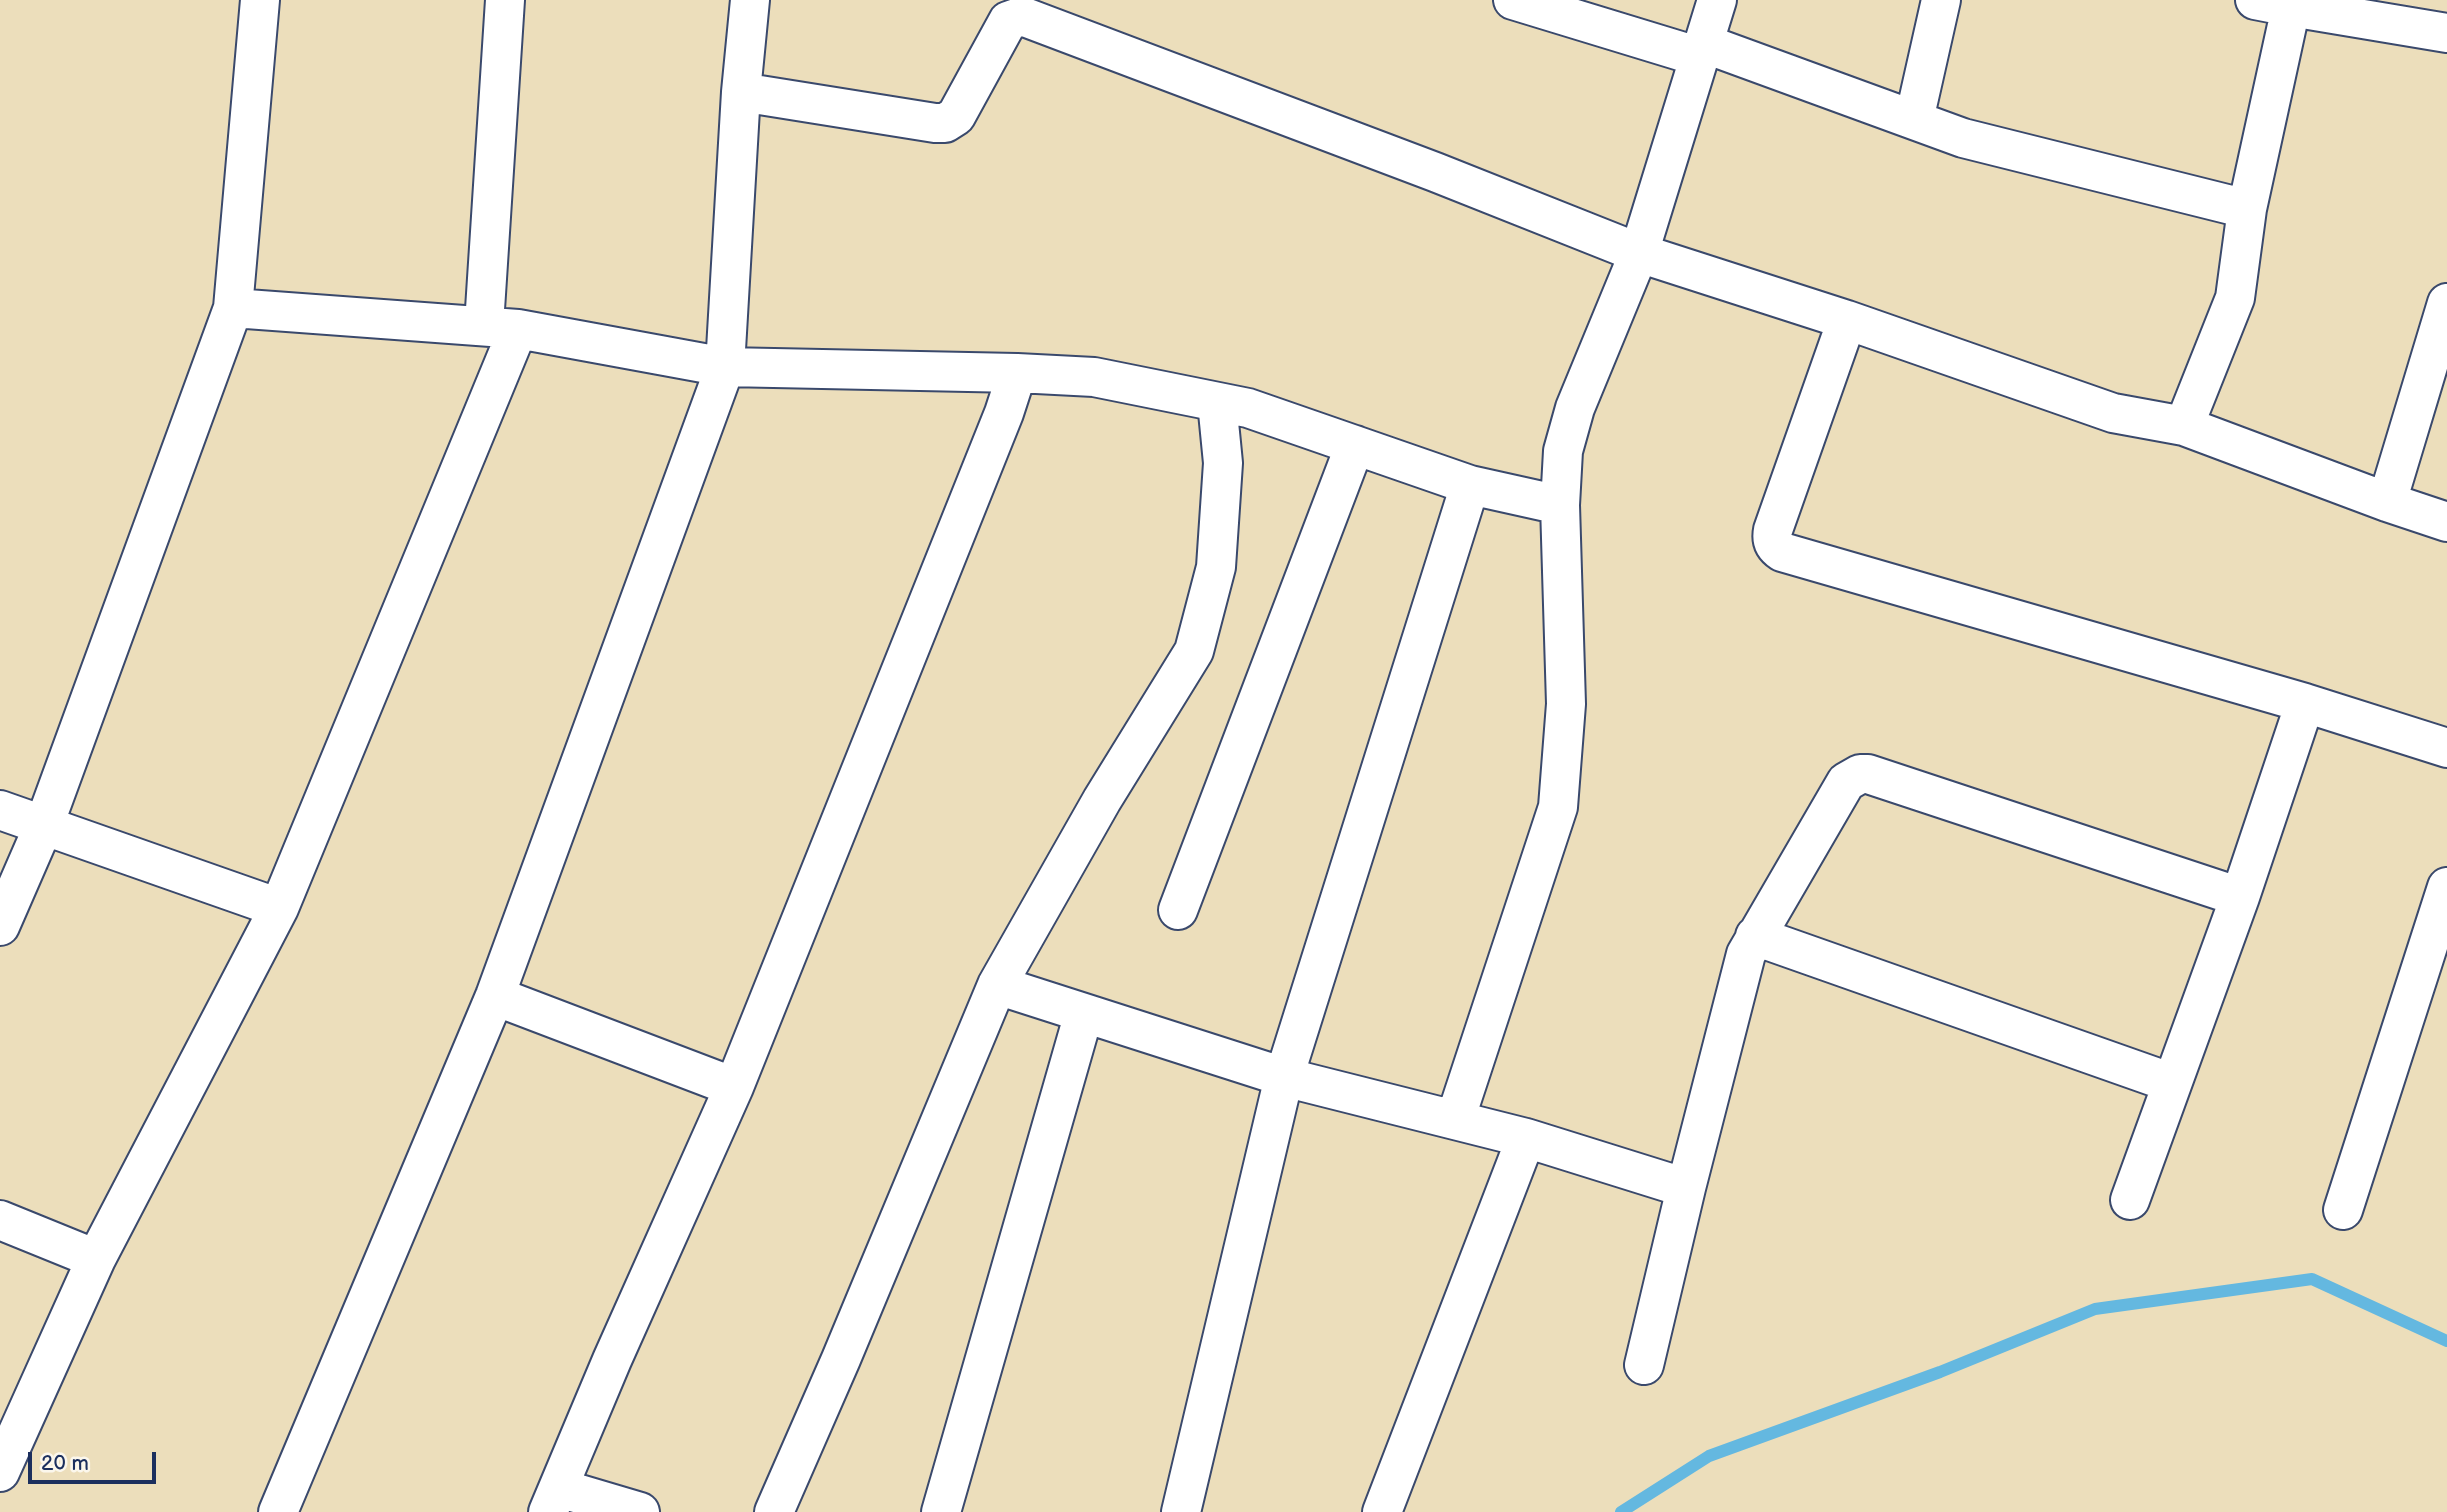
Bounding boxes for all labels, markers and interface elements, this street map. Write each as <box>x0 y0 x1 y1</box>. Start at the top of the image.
scale bar <box>32 1438 159 1482</box>
text: 20 m <box>41 1451 89 1476</box>

